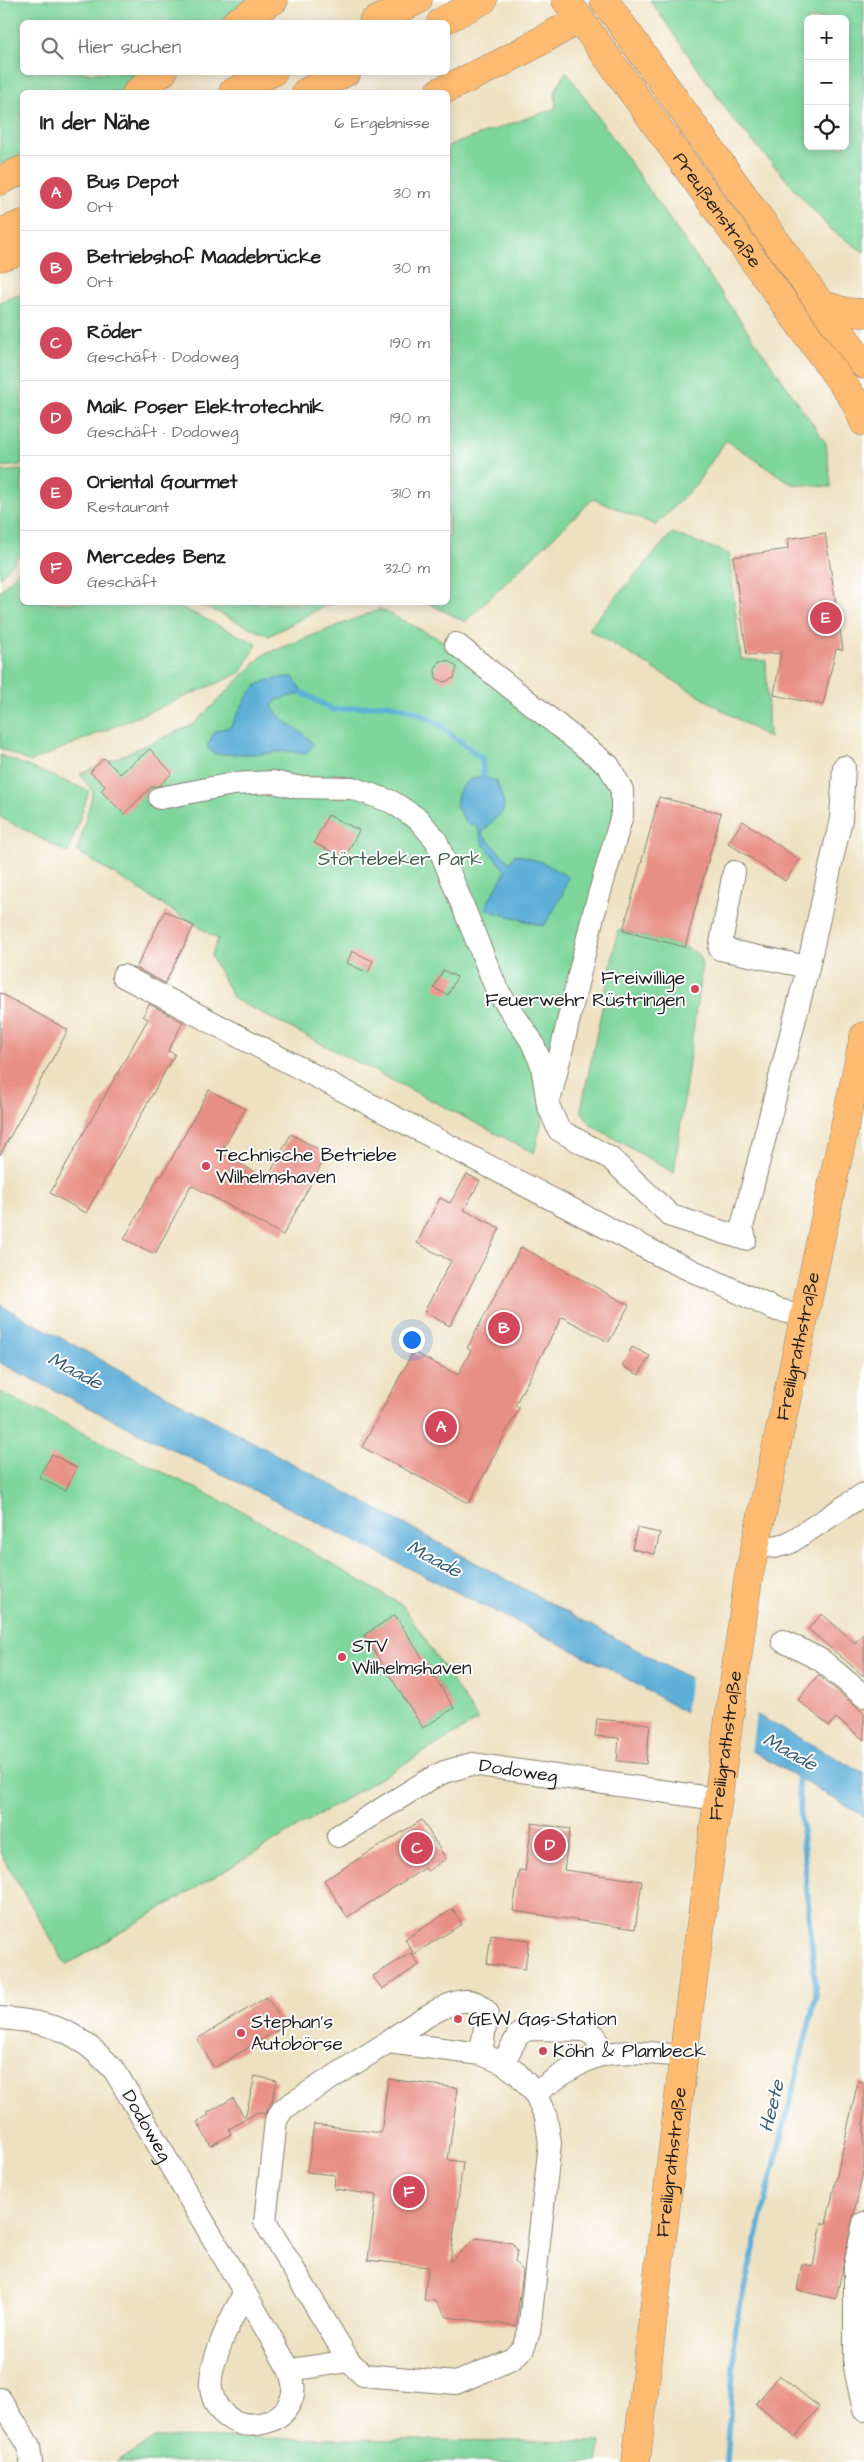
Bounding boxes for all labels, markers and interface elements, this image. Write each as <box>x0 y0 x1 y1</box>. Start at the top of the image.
map controls <box>804 15 849 150</box>
button: + <box>804 15 849 60</box>
search box <box>20 20 450 75</box>
icon: search <box>38 34 66 62</box>
text: Hier suchen <box>78 34 181 61</box>
button: − <box>804 60 849 105</box>
button: locate <box>804 105 849 150</box>
text: In der Nähe <box>40 108 150 137</box>
text: 6 Ergebnisse <box>334 112 430 134</box>
street label: Preußenstraße <box>666 147 768 274</box>
text: Bus Depot <box>87 169 179 196</box>
text: A <box>51 182 61 204</box>
text: 30 m <box>393 182 430 204</box>
text: Ort <box>87 196 113 218</box>
text: Betriebshof Maadebrücke <box>87 244 321 271</box>
text: B <box>50 257 62 279</box>
text: 30 m <box>393 257 430 279</box>
text: Ort <box>87 271 113 293</box>
text: Röder <box>87 319 142 346</box>
text: C <box>50 332 62 354</box>
text: 190 m <box>390 332 430 354</box>
text: Geschäft · Dodoweg <box>87 346 238 368</box>
text: Maik Poser Elektrotechnik <box>87 394 324 421</box>
text: D <box>51 407 61 429</box>
text: 190 m <box>390 407 430 429</box>
text: Geschäft · Dodoweg <box>87 421 238 443</box>
text: Oriental Gourmet <box>87 469 238 496</box>
text: E <box>51 482 61 504</box>
text: 310 m <box>391 482 430 504</box>
text: Restaurant <box>87 496 169 518</box>
text: Mercedes Benz <box>87 544 226 571</box>
text: F <box>50 557 62 579</box>
text: 320 m <box>384 557 430 579</box>
text: Geschäft <box>87 571 157 593</box>
pin: E <box>810 599 842 637</box>
park label: Störtebeker Park <box>318 846 482 873</box>
place label: Freiwillige Feuerwehr Rüstringen <box>485 965 685 1015</box>
marker: Freiwillige Feuerwehr Rüstringen <box>689 983 701 995</box>
place label: Technische Betriebe Wilhelmshaven <box>216 1142 397 1191</box>
marker: Technische Betriebe Wilhelmshaven <box>200 1160 212 1172</box>
street label: Freiligrathstraße <box>769 1270 827 1423</box>
pin: B <box>488 1309 520 1347</box>
your location <box>399 1327 425 1353</box>
water label: Maade <box>43 1345 108 1398</box>
pin: A <box>425 1408 457 1446</box>
water label: Maade <box>402 1533 467 1586</box>
place label: STV Wilhelmshaven <box>352 1633 471 1682</box>
marker: STV Wilhelmshaven <box>336 1651 348 1663</box>
street label: Freiligrathstraße <box>702 1669 749 1822</box>
water label: Maade <box>758 1726 823 1779</box>
street label: Dodoweg <box>478 1752 560 1791</box>
pin: D <box>534 1826 566 1864</box>
pin: C <box>401 1829 433 1867</box>
place label: GEW Gas-Station <box>468 2006 616 2033</box>
place label: Stephan's Autobörse <box>251 2009 343 2058</box>
marker: GEW Gas-Station <box>452 2013 464 2025</box>
marker: Stephan's Autobörse <box>235 2027 247 2039</box>
place label: Köhn & Plambeck <box>553 2038 707 2065</box>
marker: Köhn & Plambeck <box>537 2045 549 2057</box>
water label: Heete <box>752 2076 792 2135</box>
street label: Dodoweg <box>115 2085 179 2167</box>
street label: Freiligrathstraße <box>649 2086 693 2239</box>
pin: F <box>393 2173 425 2211</box>

